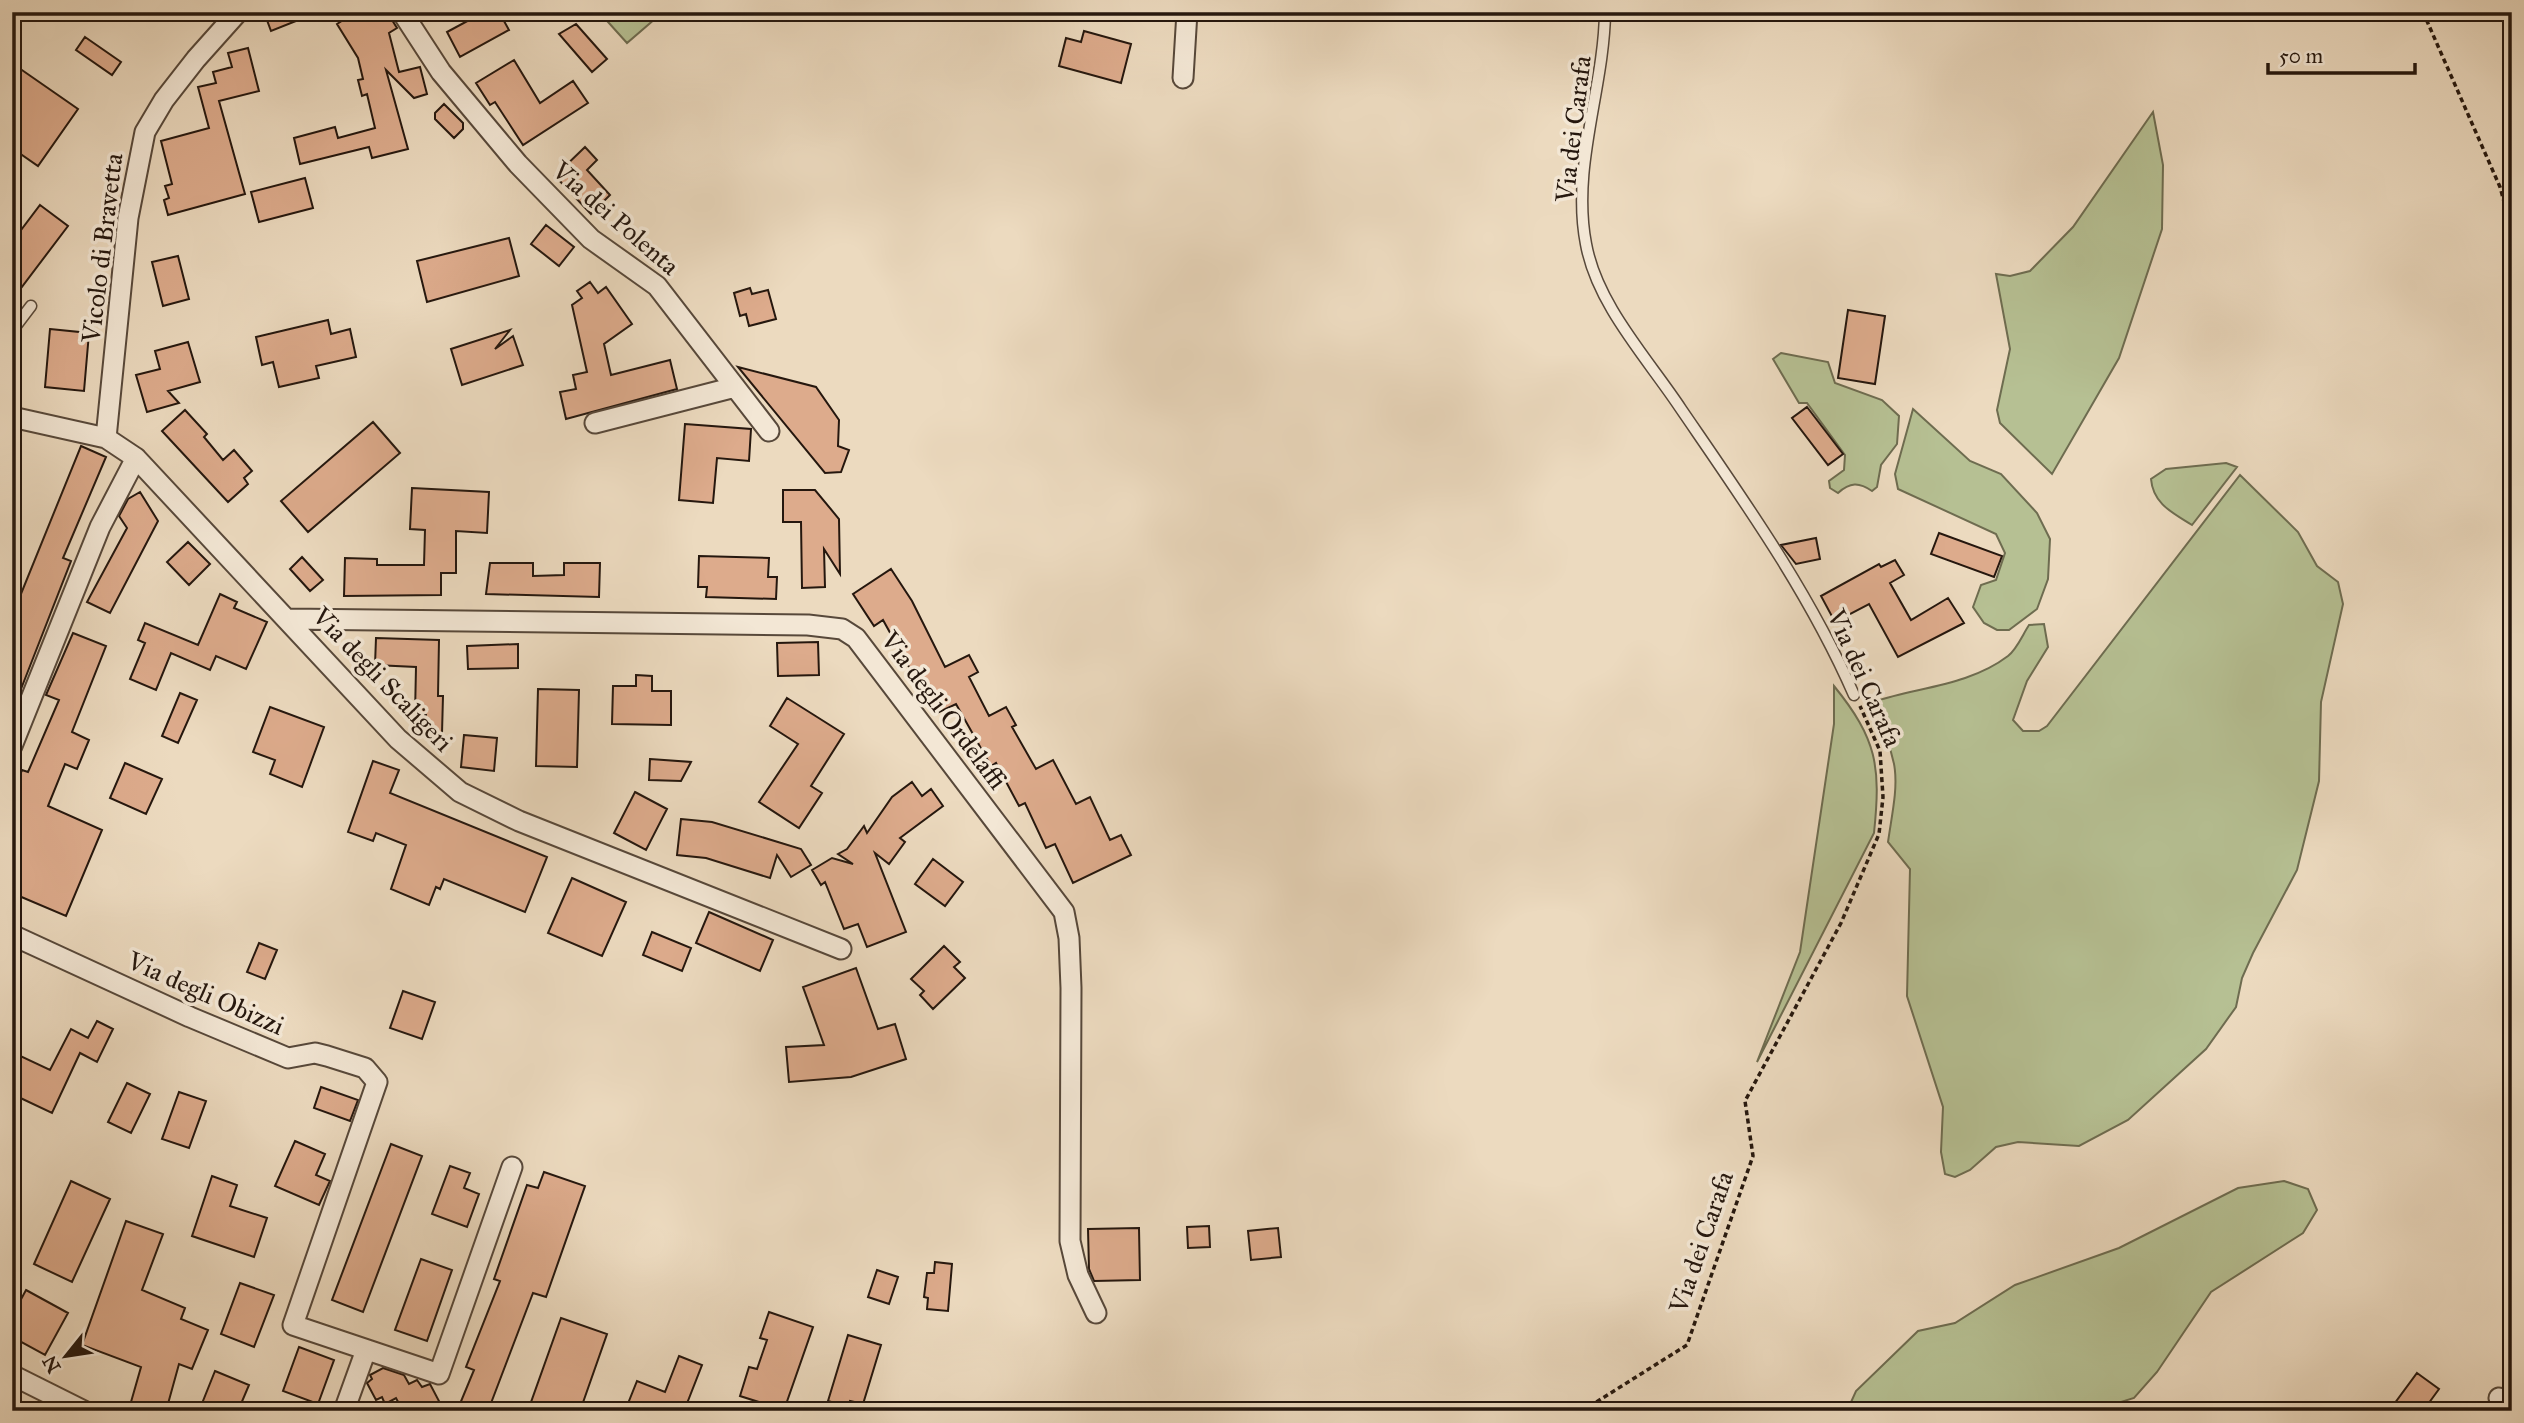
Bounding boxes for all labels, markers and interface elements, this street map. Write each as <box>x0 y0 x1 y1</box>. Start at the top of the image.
scale bar <box>2268 32 2416 76</box>
text: 50 m <box>2279 43 2324 69</box>
street label: Via dei Carafa <box>1548 54 1598 205</box>
street label: Vicolo di Bravetta <box>74 151 130 346</box>
street label: Via dei Polenta <box>545 154 686 282</box>
street label: Via degli Scaligeri <box>305 599 460 758</box>
street label: Via dei Carafa <box>1820 603 1910 752</box>
street label: Via degli Ordelaffi <box>874 624 1014 796</box>
street label: Via degli Obizzi <box>122 944 289 1042</box>
street label: Via dei Carafa <box>1662 1167 1740 1318</box>
north arrow <box>32 1322 102 1392</box>
text: N <box>38 1352 66 1377</box>

